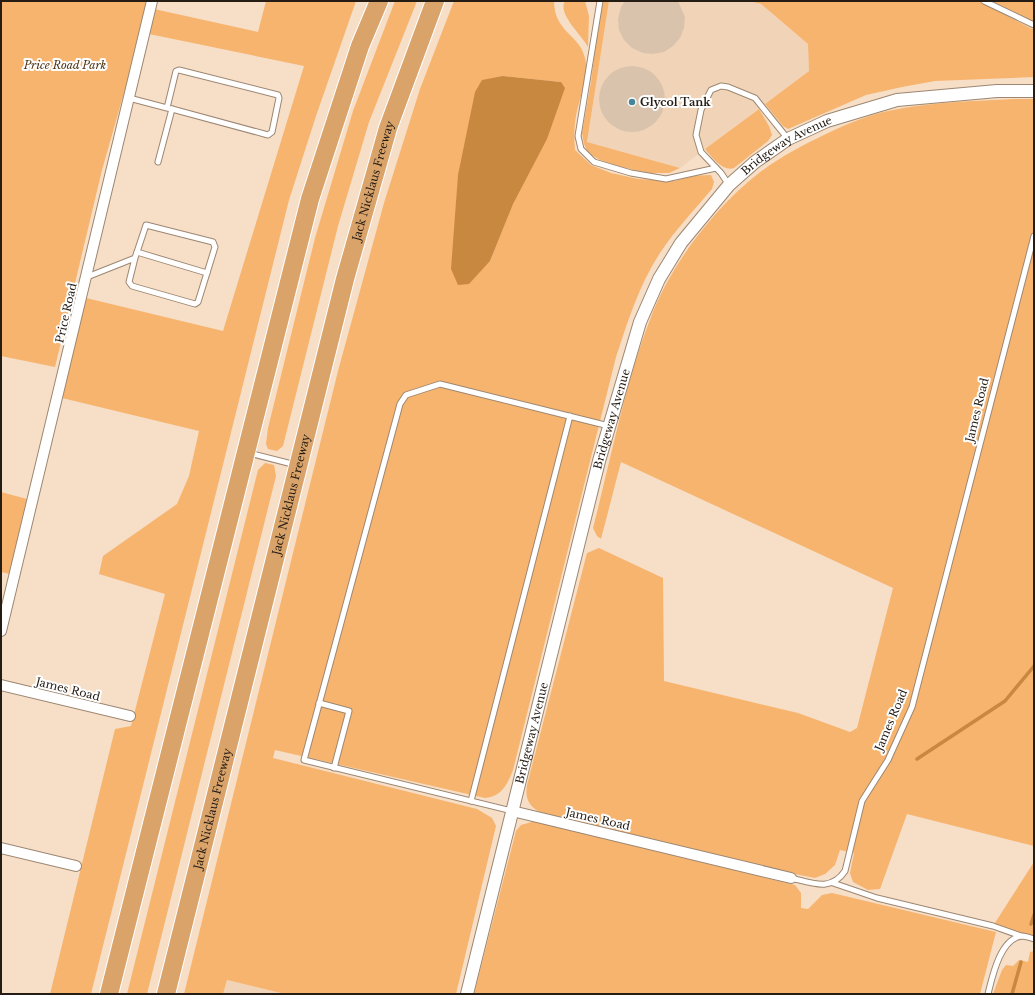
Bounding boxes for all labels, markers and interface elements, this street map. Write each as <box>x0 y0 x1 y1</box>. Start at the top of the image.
park label: Price Road Park <box>23 58 107 72</box>
place label: Glycol Tank <box>640 95 711 109</box>
marker: Glycol Tank <box>627 97 637 107</box>
street label: Bridgeway Avenue <box>738 113 833 178</box>
street label: Jack Nicklaus Freeway <box>349 119 397 245</box>
street label: Price Road <box>52 281 80 344</box>
street label: Bridgeway Avenue <box>590 367 633 471</box>
street label: James Road <box>962 376 992 445</box>
street label: Jack Nicklaus Freeway <box>269 432 313 558</box>
street label: James Road <box>33 674 102 704</box>
street label: Bridgeway Avenue <box>512 681 551 785</box>
street label: James Road <box>871 687 910 755</box>
street label: Jack Nicklaus Freeway <box>190 747 234 873</box>
street label: James Road <box>563 804 632 833</box>

